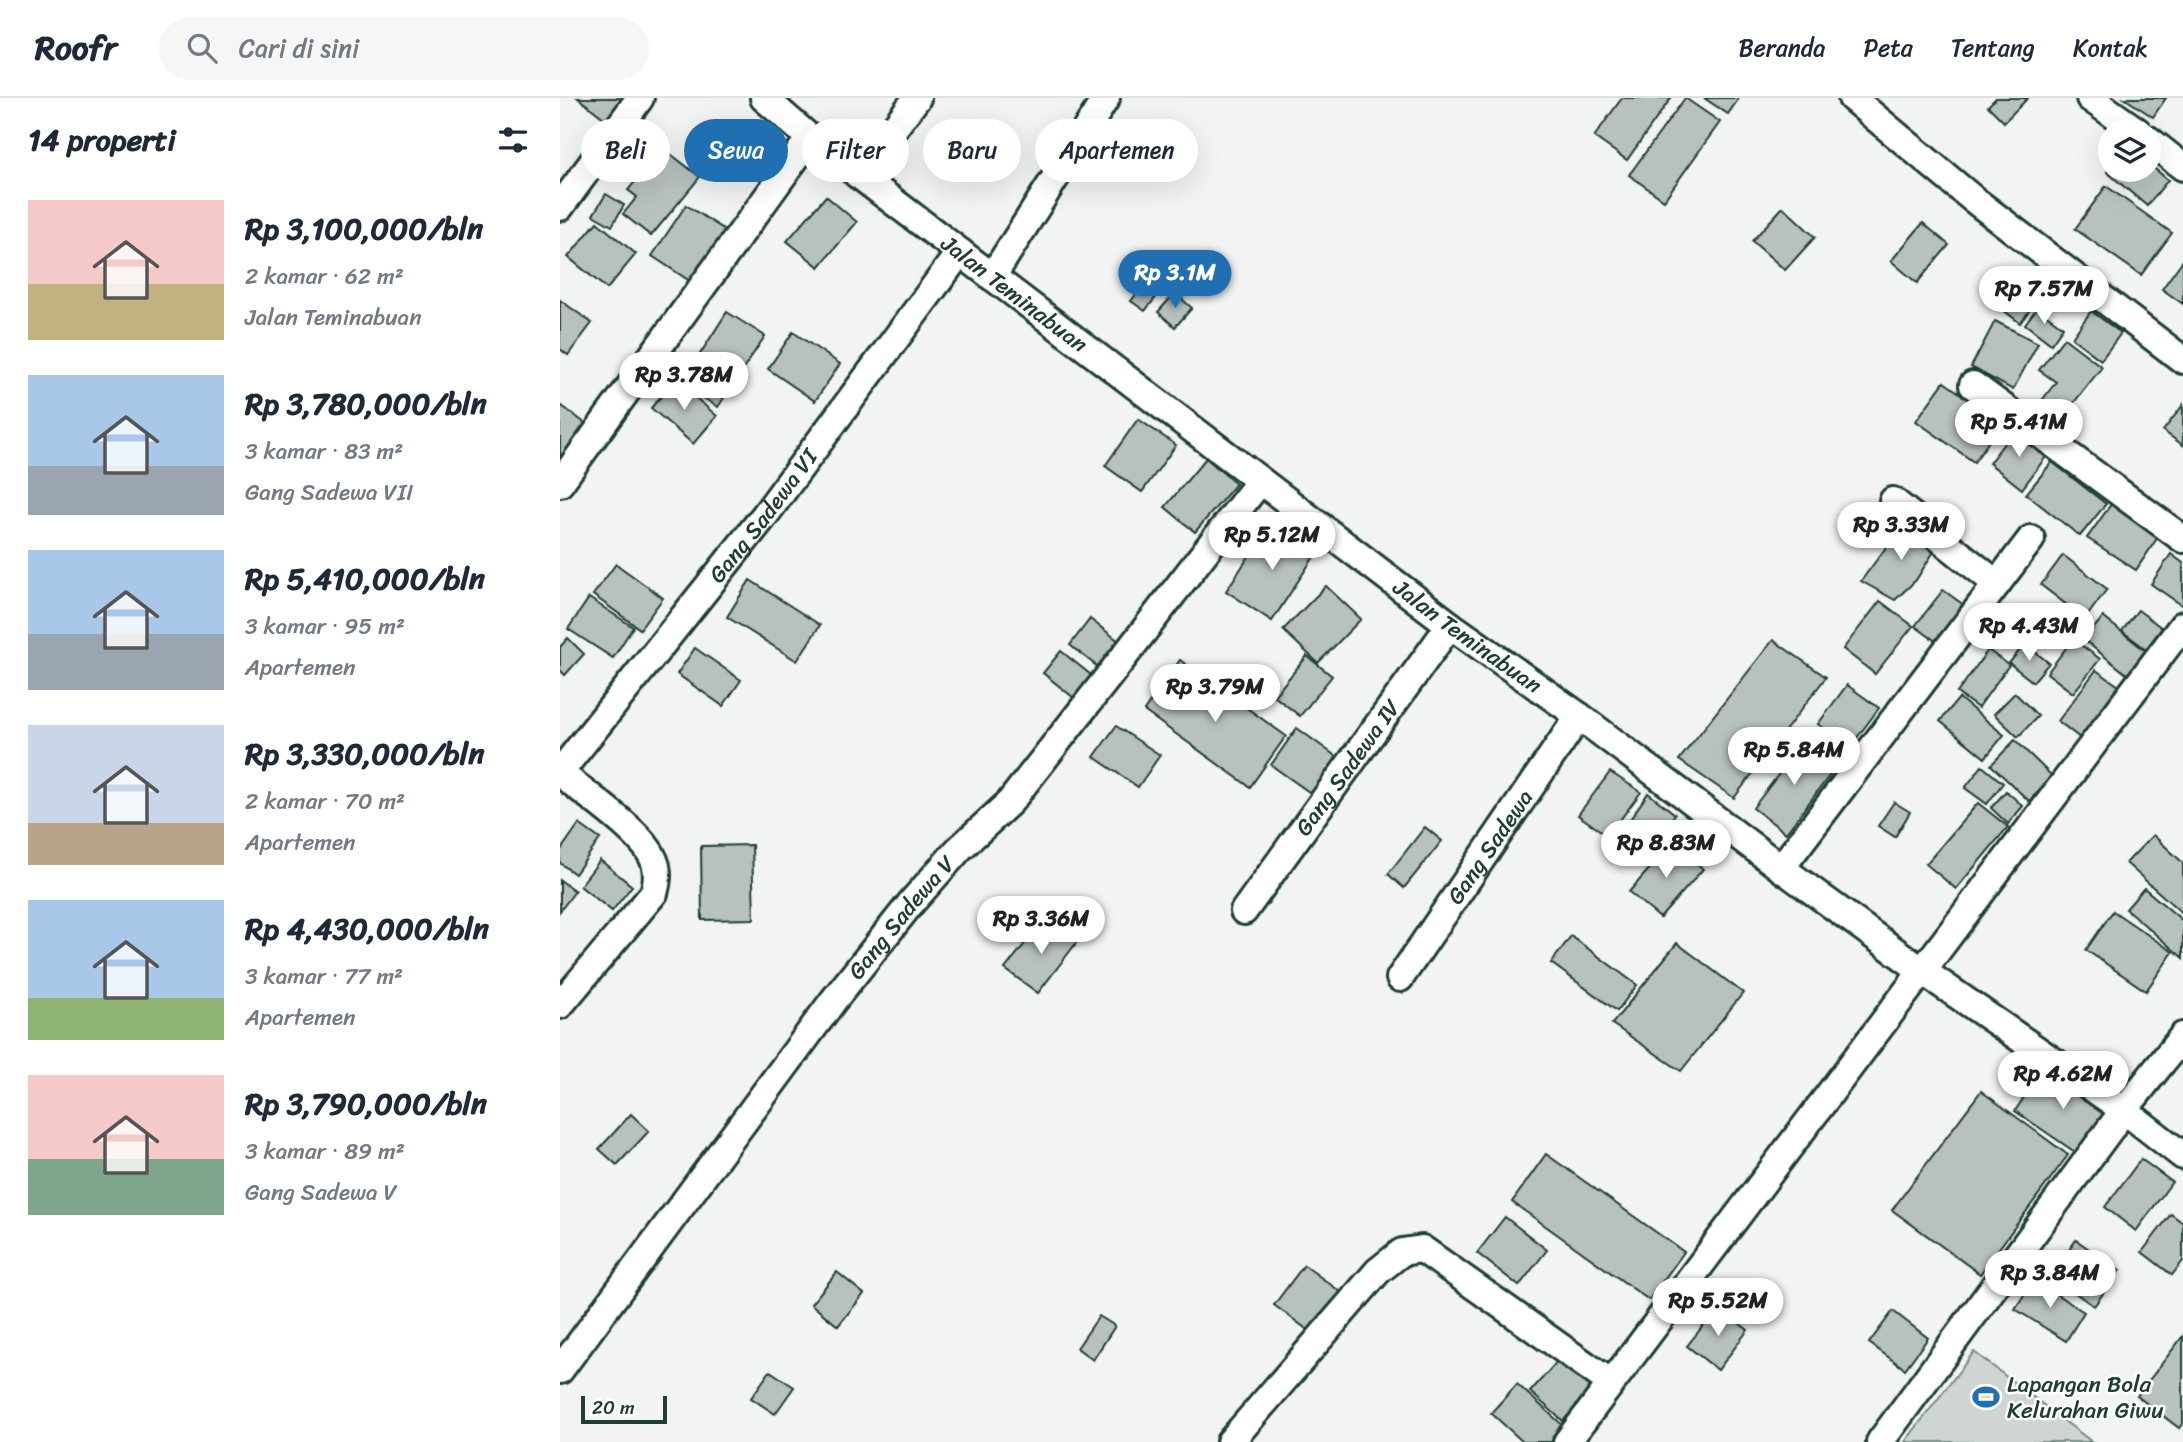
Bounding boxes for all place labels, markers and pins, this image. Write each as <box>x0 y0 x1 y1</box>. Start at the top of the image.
pin: Rp 3.1M <box>1110 250 1240 310</box>
pin: Rp 7.57M <box>1972 266 2116 326</box>
pin: Rp 3.78M <box>612 352 756 412</box>
pin: Rp 5.41M <box>1947 400 2091 459</box>
pin: Rp 3.33M <box>1829 503 1973 562</box>
pin: Rp 5.12M <box>1200 512 1344 572</box>
pin: Rp 4.43M <box>1957 603 2101 663</box>
pin: Rp 3.79M <box>1143 664 1287 724</box>
pin: Rp 5.84M <box>1722 728 1866 787</box>
pin: Rp 8.83M <box>1594 820 1738 880</box>
pin: Rp 3.36M <box>969 896 1113 956</box>
pin: Rp 4.62M <box>1991 1052 2135 1111</box>
pin: Rp 3.84M <box>1978 1250 2122 1310</box>
pin: Rp 5.52M <box>1646 1278 1790 1338</box>
place label: Lapangan Bola Kelurahan Giwu <box>2007 1364 2164 1431</box>
sports icon: Lapangan Bola Kelurahan Giwu <box>1971 1382 2001 1412</box>

